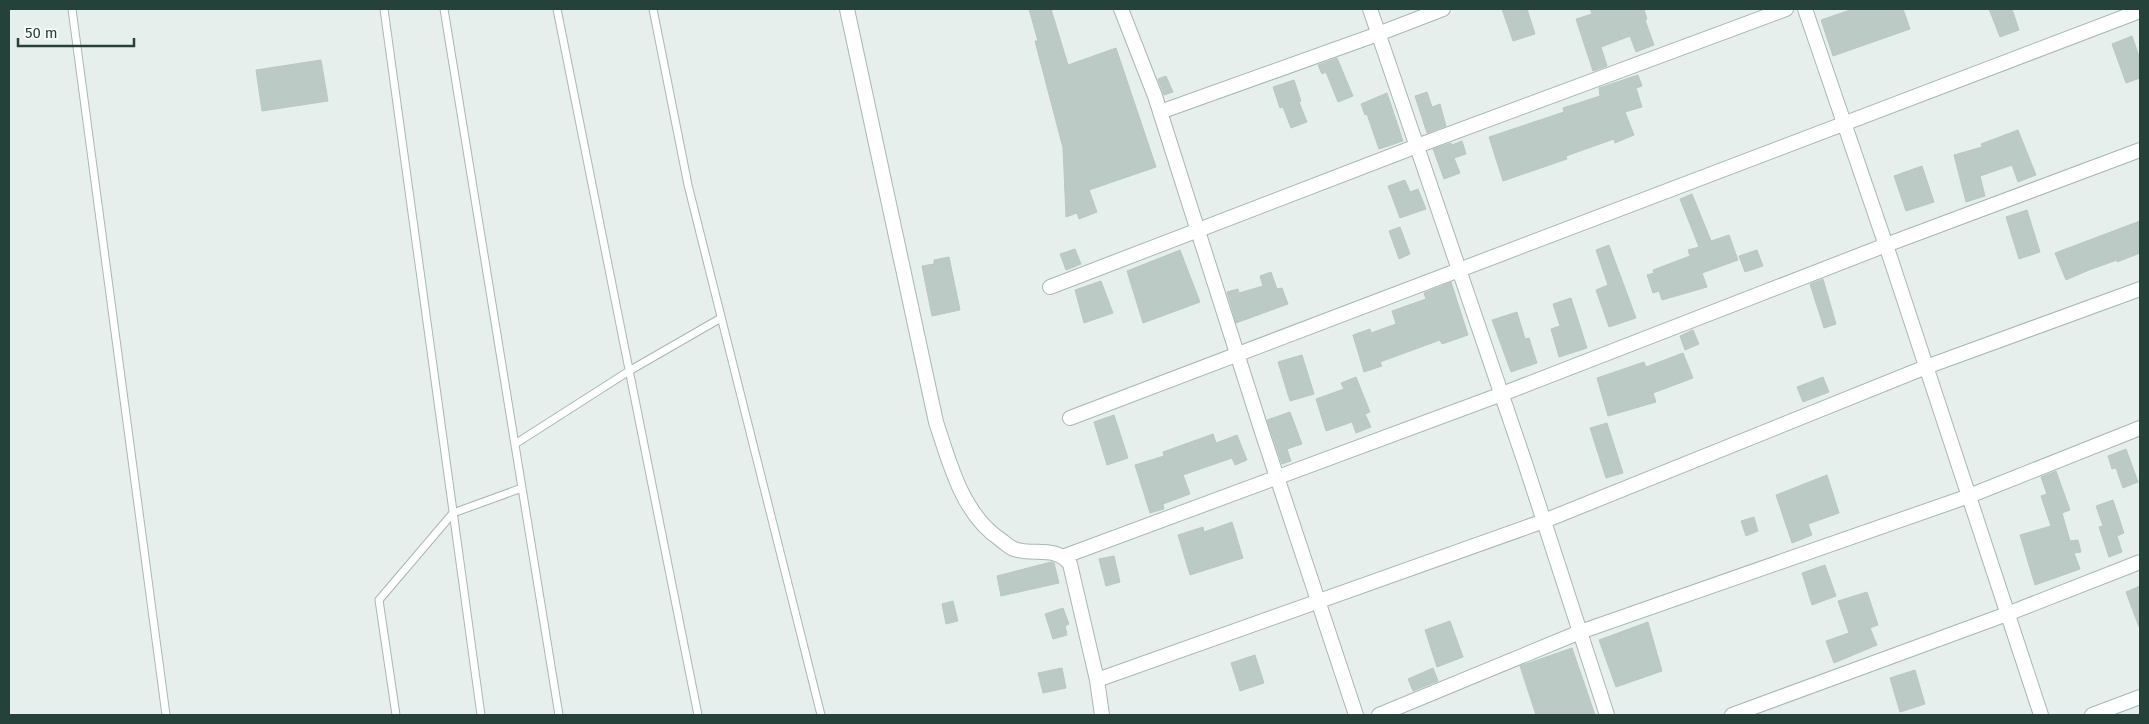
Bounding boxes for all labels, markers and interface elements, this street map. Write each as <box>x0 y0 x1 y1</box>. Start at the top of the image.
scale bar <box>18 15 134 47</box>
text: 50 m <box>25 24 58 42</box>

